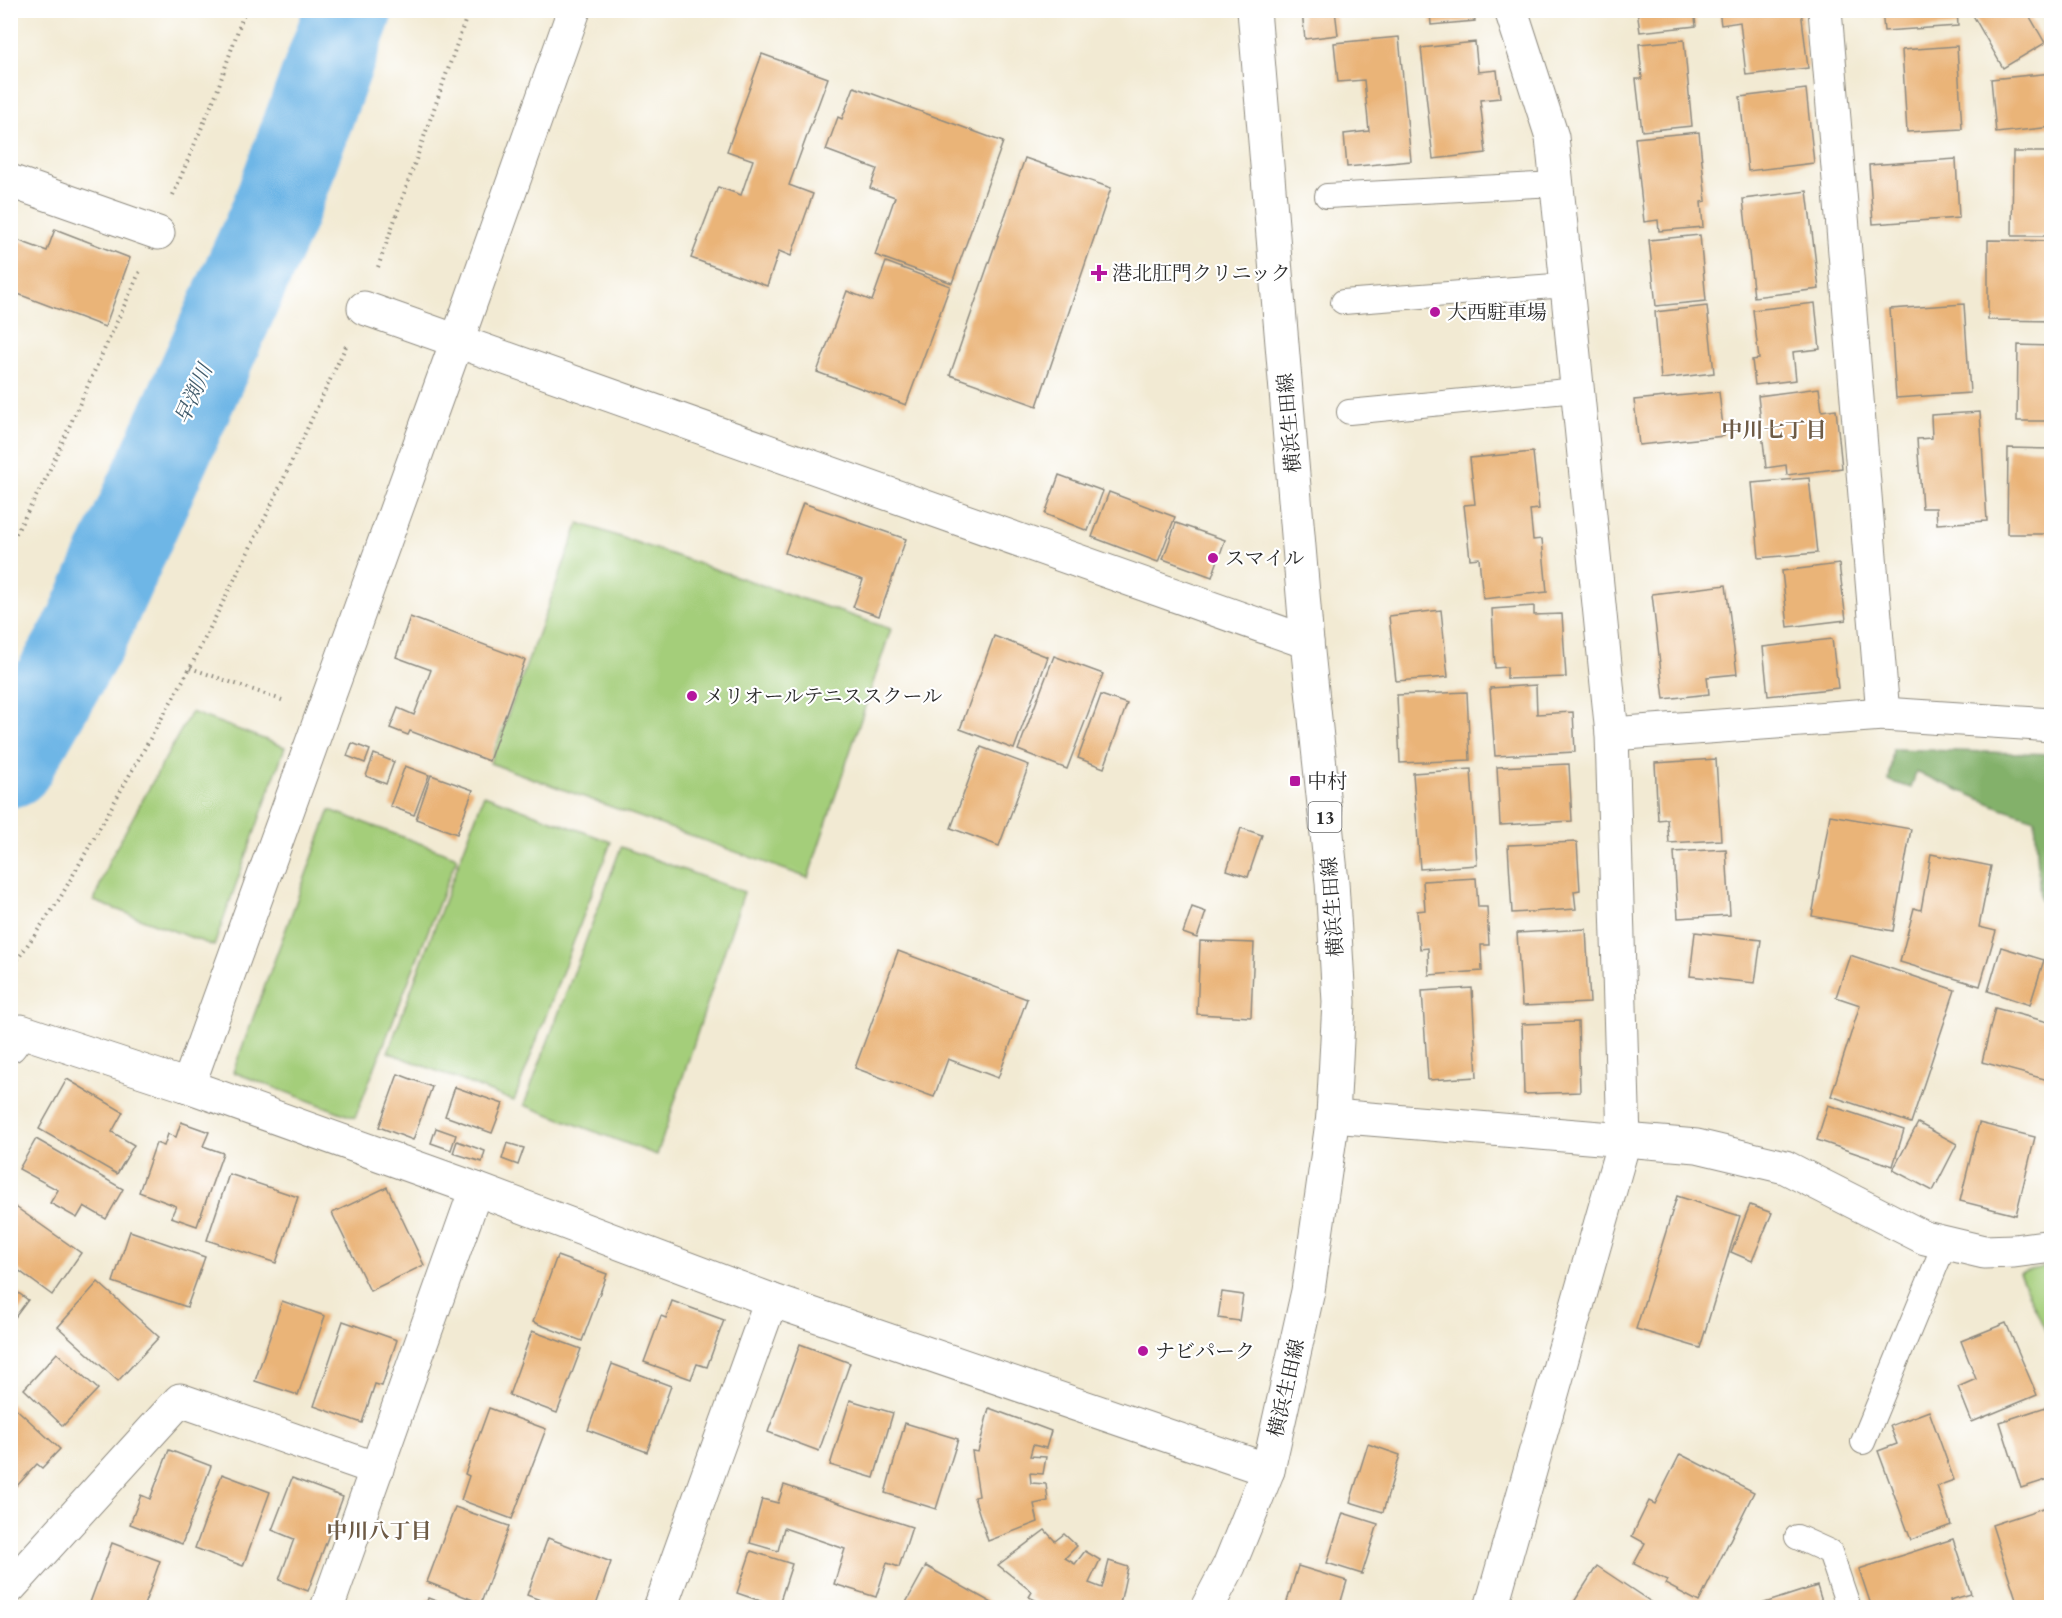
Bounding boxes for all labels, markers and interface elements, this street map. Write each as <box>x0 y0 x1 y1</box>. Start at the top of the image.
place label: 港北肛門クリニック <box>1112 260 1291 286</box>
marker: 港北肛門クリニック <box>1090 264 1108 282</box>
place label: 大西駐車場 <box>1447 299 1547 325</box>
marker: 大西駐車場 <box>1428 305 1442 319</box>
water label: 早渕川 <box>168 358 219 428</box>
street label: 横浜生田線 <box>1272 372 1306 474</box>
district label: 中川七丁目 <box>1722 416 1827 443</box>
place label: スマイル <box>1225 545 1304 571</box>
marker: スマイル <box>1206 551 1220 565</box>
place label: メリオールテニススクール <box>704 683 942 709</box>
marker: メリオールテニススクール <box>685 689 699 703</box>
place label: 中村 <box>1307 768 1347 794</box>
marker: 中村 <box>1288 774 1302 788</box>
road number: 13 <box>1308 802 1342 832</box>
street label: 横浜生田線 <box>1316 856 1348 958</box>
street label: 横浜生田線 <box>1262 1336 1310 1440</box>
place label: ナビパーク <box>1155 1338 1255 1364</box>
marker: ナビパーク <box>1136 1344 1150 1358</box>
district label: 中川八丁目 <box>327 1517 432 1544</box>

